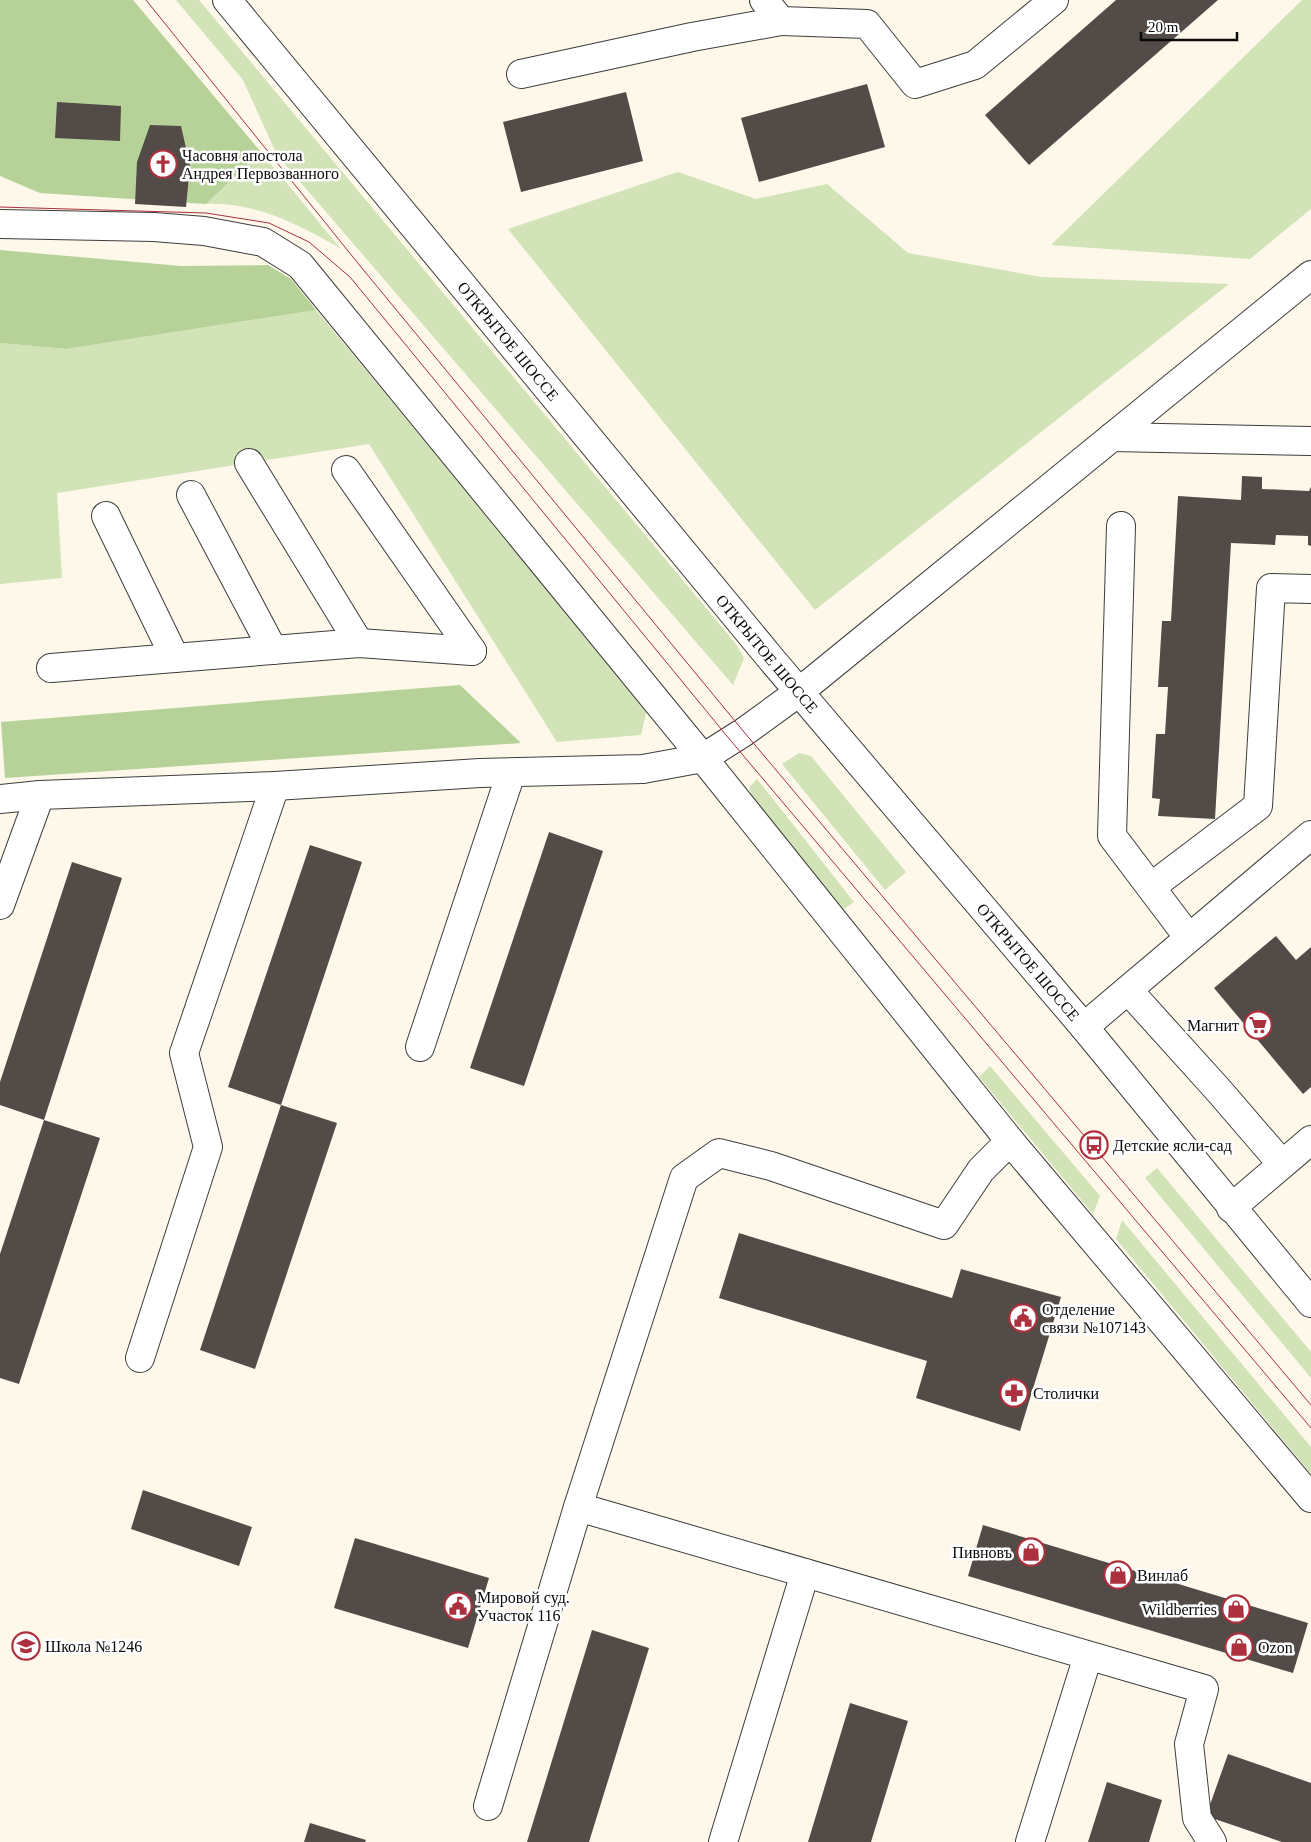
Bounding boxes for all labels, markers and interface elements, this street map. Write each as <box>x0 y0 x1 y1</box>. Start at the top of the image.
scale bar <box>1141 10 1237 42</box>
text: 20 m <box>1148 19 1179 35</box>
place label: Часовня апостола Андрея Первозванного <box>182 147 339 183</box>
church icon: Часовня апостола Андрея Первозванного <box>148 149 178 179</box>
street label: ОТКРЫТОЕ ШОССЕ <box>455 278 562 404</box>
street label: ОТКРЫТОЕ ШОССЕ <box>713 591 822 716</box>
street label: ОТКРЫТОЕ ШОССЕ <box>974 900 1083 1024</box>
supermarket icon: Магнит <box>1243 1010 1273 1040</box>
place label: Магнит <box>1187 1017 1239 1034</box>
bus stop icon: Детские ясли-сад <box>1079 1130 1109 1160</box>
place label: Детские ясли-сад <box>1113 1137 1232 1155</box>
place label: Отделение связи №107143 <box>1042 1301 1146 1336</box>
public building icon: Отделение связи №107143 <box>1008 1303 1038 1333</box>
pharmacy icon: Столички <box>999 1378 1029 1408</box>
place label: Столички <box>1033 1385 1099 1402</box>
shop icon: Пивновъ <box>1016 1537 1046 1567</box>
place label: Пивновъ <box>952 1544 1012 1561</box>
shop icon: Винлаб <box>1103 1560 1133 1590</box>
place label: Винлаб <box>1137 1567 1188 1584</box>
place label: Мировой суд. Участок 116 <box>477 1589 570 1624</box>
public building icon: Мировой суд. Участок 116 <box>443 1591 473 1621</box>
shop icon: Wildberries <box>1221 1594 1251 1624</box>
place label: Wildberries <box>1142 1601 1217 1618</box>
school or university icon: Школа №1246 <box>11 1631 41 1661</box>
shop icon: Ozon <box>1224 1632 1254 1662</box>
place label: Школа №1246 <box>45 1638 142 1655</box>
place label: Ozon <box>1258 1639 1293 1656</box>

